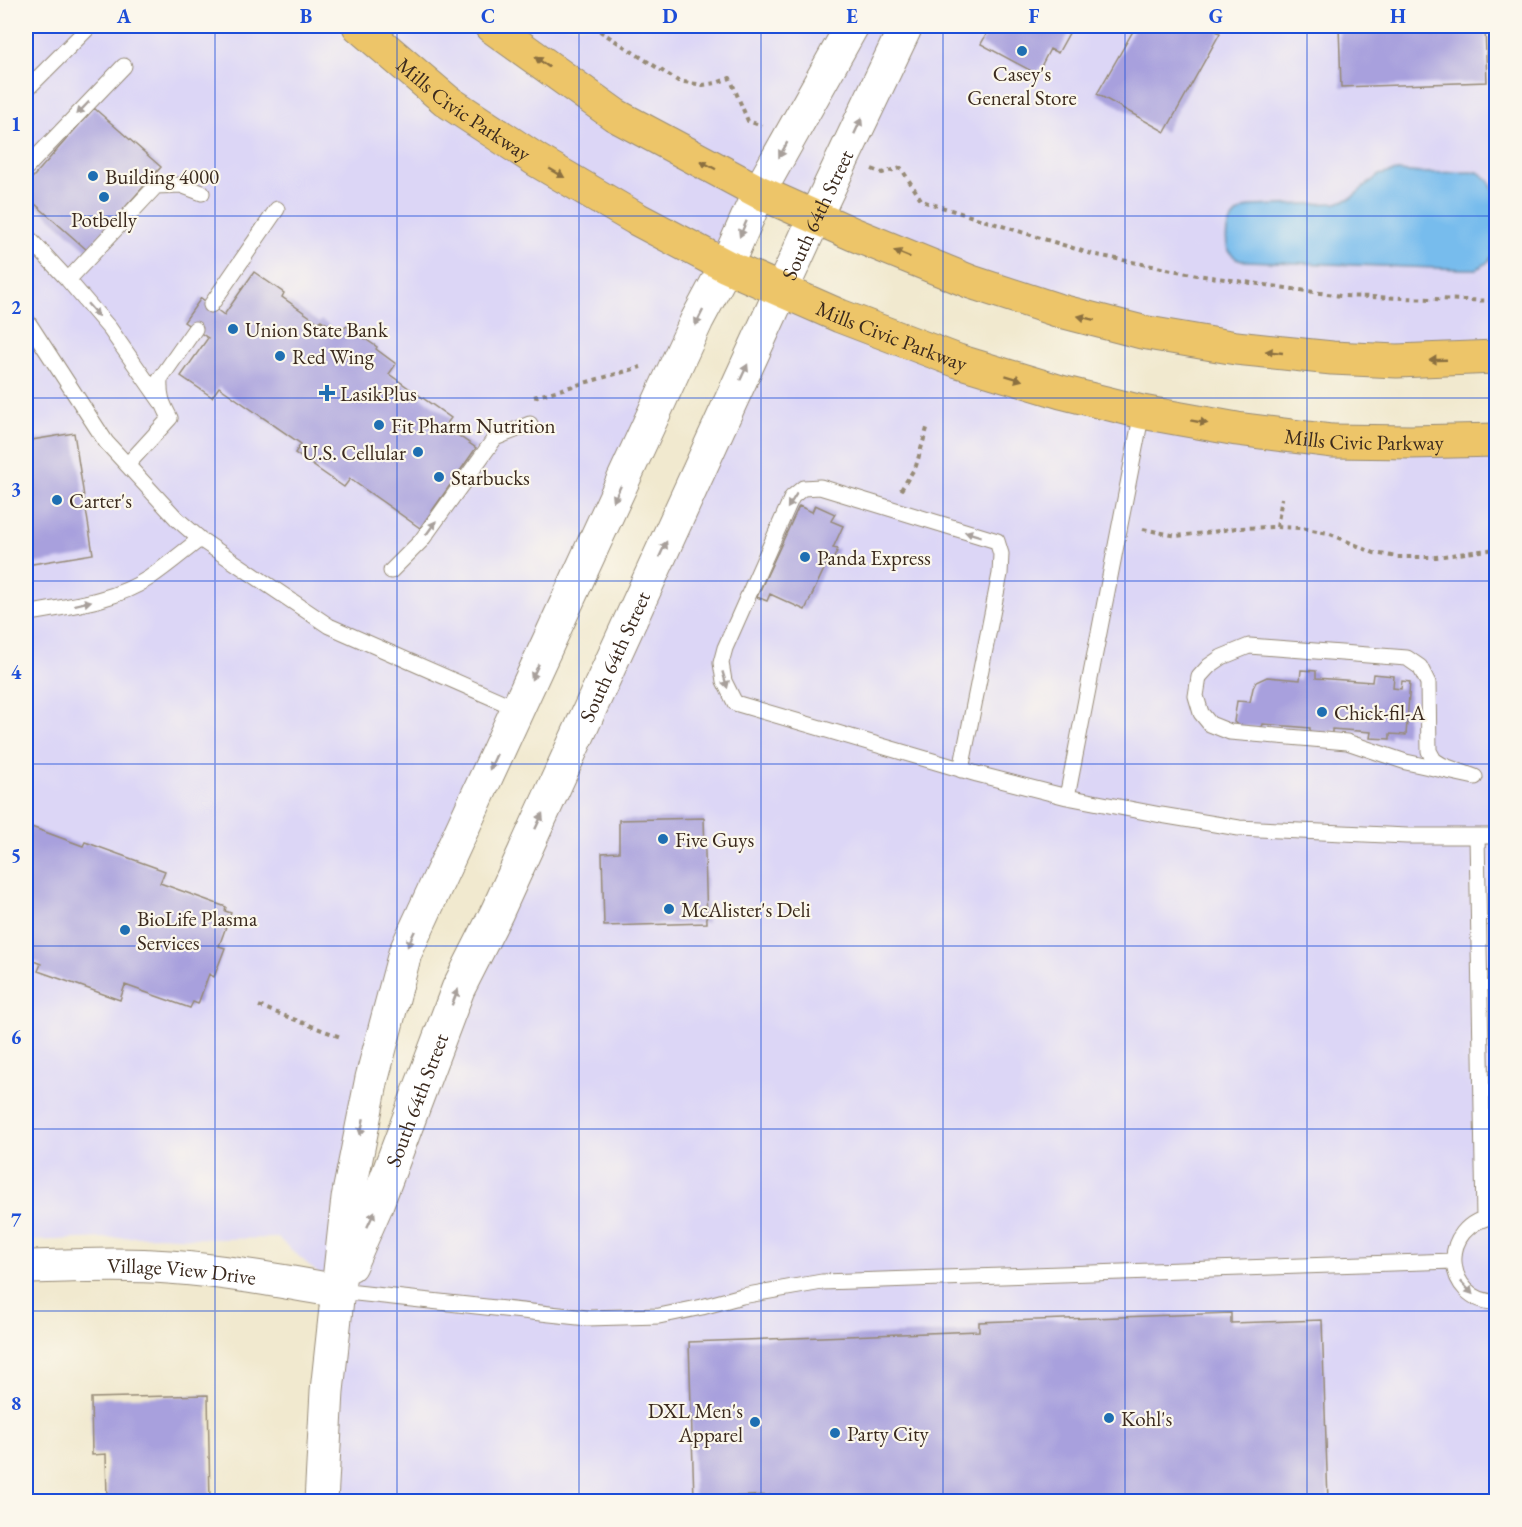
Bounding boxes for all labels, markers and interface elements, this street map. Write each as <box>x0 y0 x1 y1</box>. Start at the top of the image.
text: A <box>116 3 132 29</box>
text: B <box>300 3 312 29</box>
text: C <box>481 3 495 29</box>
text: D <box>662 3 678 29</box>
text: E <box>846 3 858 29</box>
text: F <box>1029 3 1040 29</box>
text: G <box>1209 3 1223 29</box>
text: H <box>1390 3 1406 29</box>
marker: Casey's General Store <box>1015 44 1029 58</box>
street label: Mills Civic Parkway <box>391 51 537 167</box>
one-way arrow <box>535 57 550 69</box>
place label: Casey's General Store <box>967 60 1077 111</box>
one-way arrow <box>76 101 90 116</box>
text: 1 <box>11 111 21 137</box>
one-way arrow <box>853 118 862 135</box>
one-way arrow <box>777 142 788 158</box>
street label: South 64th Street <box>775 145 859 284</box>
one-way arrow <box>699 160 716 170</box>
place label: Building 4000 <box>105 163 219 190</box>
one-way arrow <box>549 167 565 178</box>
marker: Building 4000 <box>86 169 100 183</box>
marker: Potbelly <box>97 190 111 204</box>
place label: Potbelly <box>71 206 138 233</box>
one-way arrow <box>738 220 747 238</box>
one-way arrow <box>893 249 911 258</box>
text: 2 <box>11 294 22 320</box>
street label: Mills Civic Parkway <box>812 294 971 377</box>
one-way arrow <box>86 302 99 317</box>
one-way arrow <box>694 309 704 326</box>
one-way arrow <box>1077 312 1095 322</box>
place label: Union State Bank <box>245 316 389 343</box>
marker: Union State Bank <box>226 322 240 336</box>
place label: Red Wing <box>292 343 375 370</box>
one-way arrow <box>1264 347 1283 357</box>
marker: Red Wing <box>273 349 287 363</box>
one-way arrow <box>1429 355 1448 365</box>
one-way arrow <box>740 363 749 380</box>
one-way arrow <box>1005 374 1023 383</box>
place label: LasikPlus <box>340 380 417 407</box>
marker: LasikPlus <box>318 384 336 402</box>
place label: Fit Pharm Nutrition <box>391 412 556 439</box>
marker: Fit Pharm Nutrition <box>372 418 386 432</box>
one-way arrow <box>1190 418 1209 427</box>
street label: Mills Civic Parkway <box>1283 422 1445 456</box>
place label: U.S. Cellular <box>302 439 406 466</box>
marker: U.S. Cellular <box>411 445 425 459</box>
place label: Starbucks <box>451 464 530 491</box>
marker: Starbucks <box>432 470 446 484</box>
text: 3 <box>11 476 21 502</box>
one-way arrow <box>612 486 622 504</box>
place label: Carter's <box>69 487 132 514</box>
marker: Carter's <box>50 493 64 507</box>
one-way arrow <box>786 493 797 510</box>
one-way arrow <box>425 520 437 536</box>
one-way arrow <box>964 529 982 538</box>
one-way arrow <box>659 541 668 558</box>
place label: Panda Express <box>817 544 931 571</box>
marker: Panda Express <box>798 550 812 564</box>
street label: South 64th Street <box>572 586 656 726</box>
one-way arrow <box>74 598 93 607</box>
text: 4 <box>11 659 22 685</box>
one-way arrow <box>531 663 540 680</box>
one-way arrow <box>721 671 730 689</box>
place label: Chick-fil-A <box>1334 699 1426 726</box>
marker: Chick-fil-A <box>1315 705 1329 719</box>
one-way arrow <box>489 754 498 771</box>
one-way arrow <box>534 813 543 830</box>
place label: Five Guys <box>675 826 755 853</box>
marker: Five Guys <box>656 832 670 846</box>
text: 5 <box>11 842 21 868</box>
place label: McAlister's Deli <box>681 896 811 923</box>
marker: McAlister's Deli <box>662 902 676 916</box>
place label: BioLife Plasma Services <box>137 905 258 956</box>
marker: BioLife Plasma Services <box>118 923 132 937</box>
one-way arrow <box>406 930 415 948</box>
one-way arrow <box>451 988 460 1006</box>
text: 6 <box>11 1024 22 1050</box>
street label: South 64th Street <box>379 1029 454 1170</box>
one-way arrow <box>357 1118 366 1137</box>
text: 7 <box>11 1207 22 1233</box>
one-way arrow <box>366 1210 375 1227</box>
street label: Village View Drive <box>107 1251 258 1290</box>
one-way arrow <box>1460 1281 1474 1296</box>
text: 8 <box>11 1390 21 1416</box>
place label: DXL Men's Apparel <box>648 1397 743 1448</box>
place label: Kohl's <box>1121 1405 1172 1432</box>
marker: Kohl's <box>1102 1411 1116 1425</box>
marker: DXL Men's Apparel <box>748 1415 762 1429</box>
place label: Party City <box>847 1420 930 1447</box>
marker: Party City <box>828 1426 842 1440</box>

